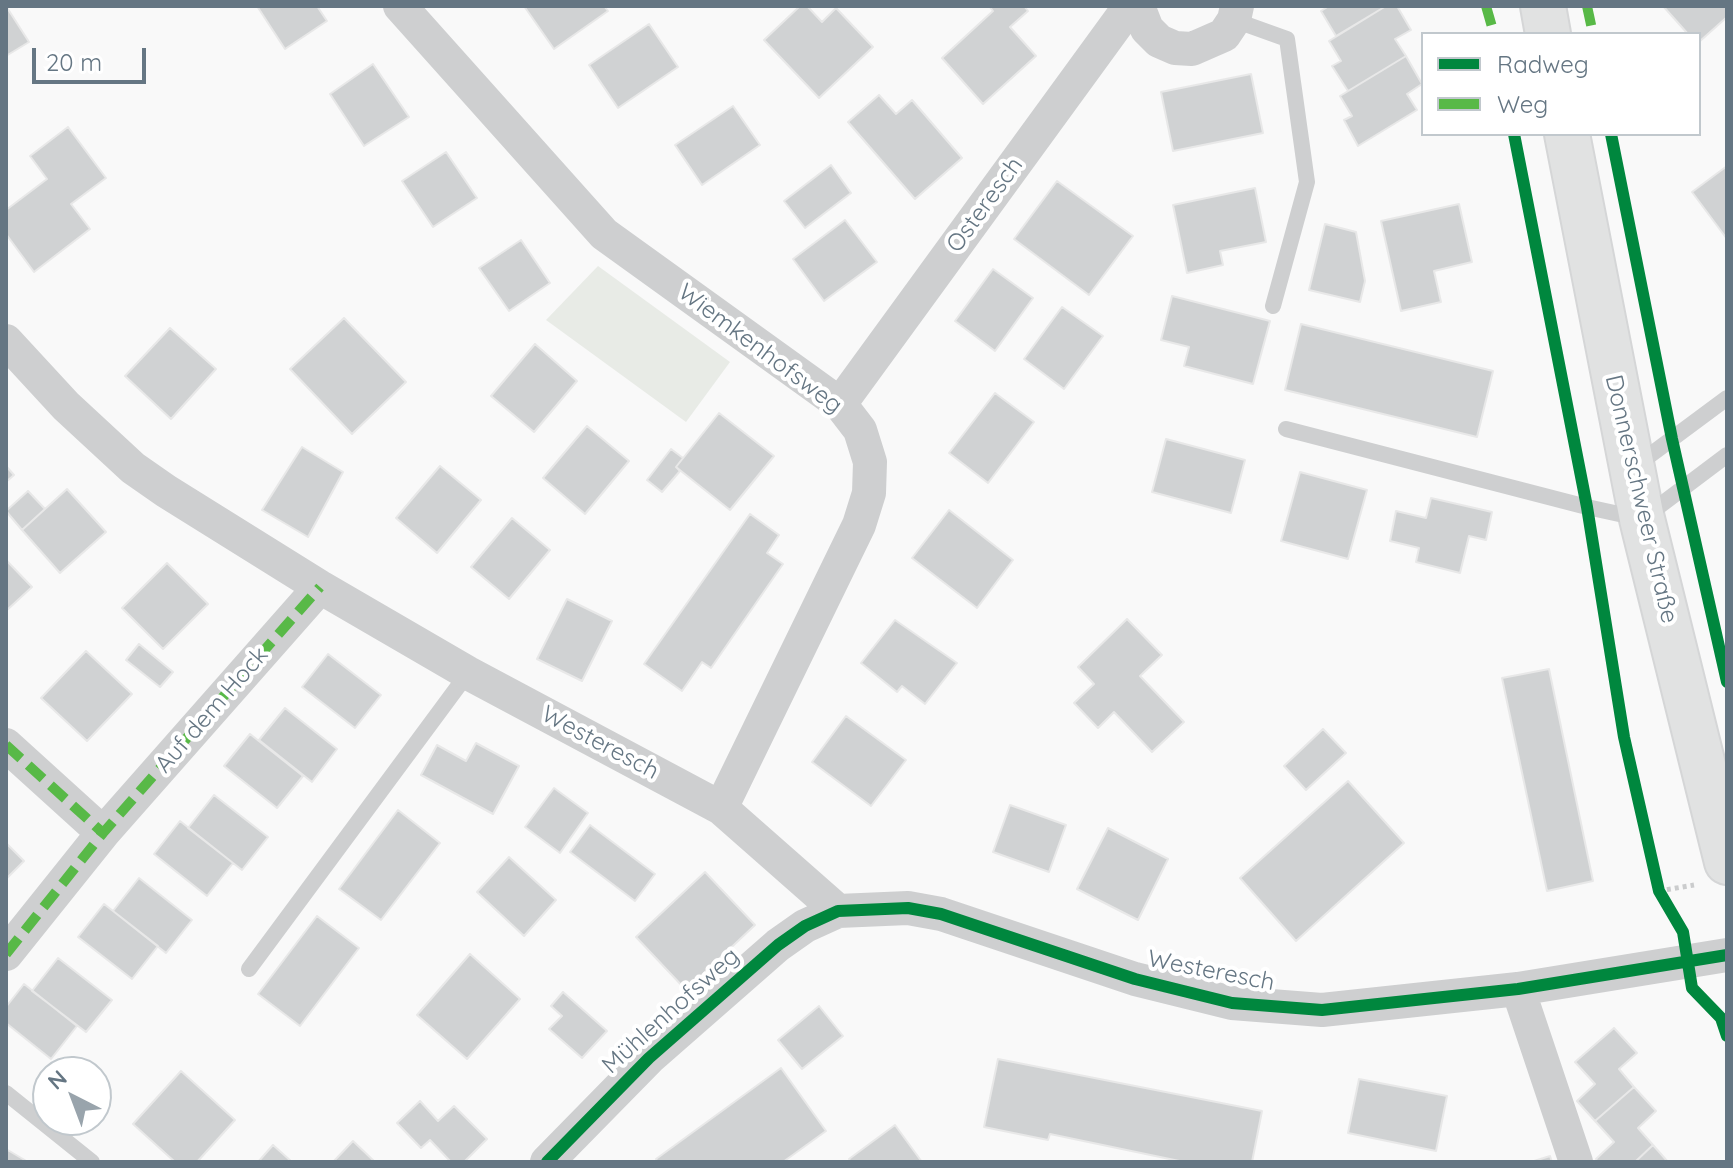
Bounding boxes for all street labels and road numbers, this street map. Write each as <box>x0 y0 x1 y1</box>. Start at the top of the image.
street label: Osteresch <box>941 152 1029 258</box>
street label: Wiemkenhofsweg <box>672 278 848 420</box>
street label: Donnerschweer Straße <box>1598 372 1684 626</box>
street label: Auf dem Hock <box>149 641 275 779</box>
street label: Westeresch <box>536 700 664 786</box>
street label: Mühlenhofsweg <box>597 942 745 1080</box>
street label: Westeresch <box>1145 945 1277 997</box>

